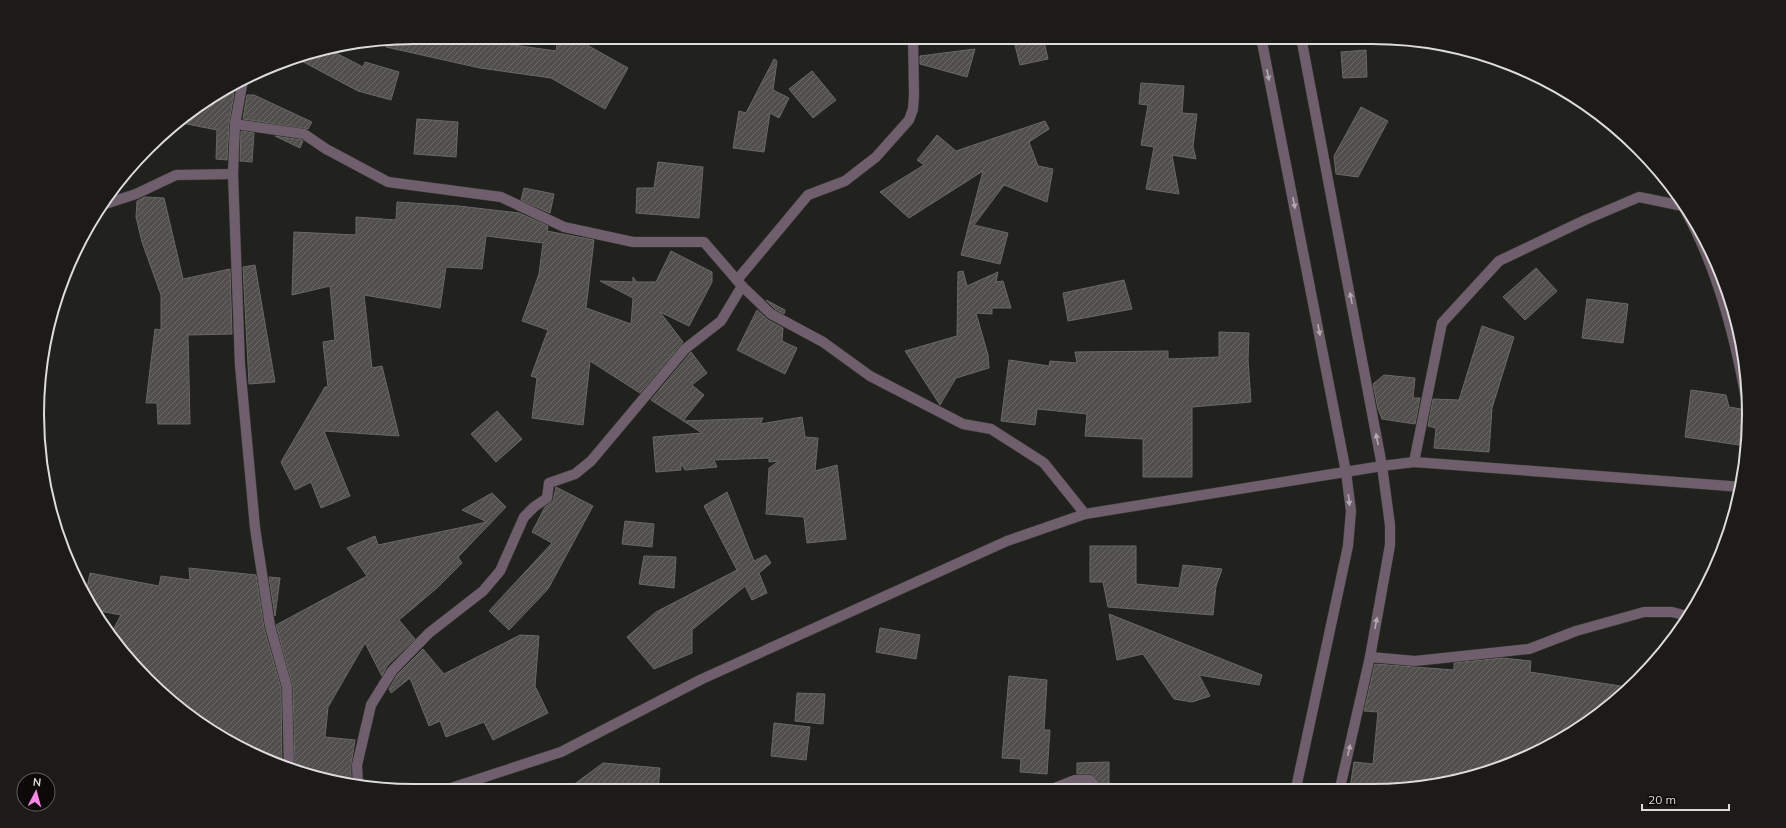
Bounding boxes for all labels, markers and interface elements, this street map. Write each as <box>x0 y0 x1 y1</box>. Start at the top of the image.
one-way arrow <box>1266 69 1272 81</box>
one-way arrow <box>1291 197 1297 209</box>
one-way arrow <box>1347 292 1353 304</box>
one-way arrow <box>1316 324 1322 336</box>
one-way arrow <box>1374 433 1380 445</box>
one-way arrow <box>1346 493 1353 506</box>
one-way arrow <box>1373 617 1379 629</box>
one-way arrow <box>1346 744 1352 756</box>
north arrow <box>16 772 56 812</box>
text: N <box>32 775 42 789</box>
scale bar <box>1642 786 1729 812</box>
text: 20 m <box>1648 792 1676 807</box>

